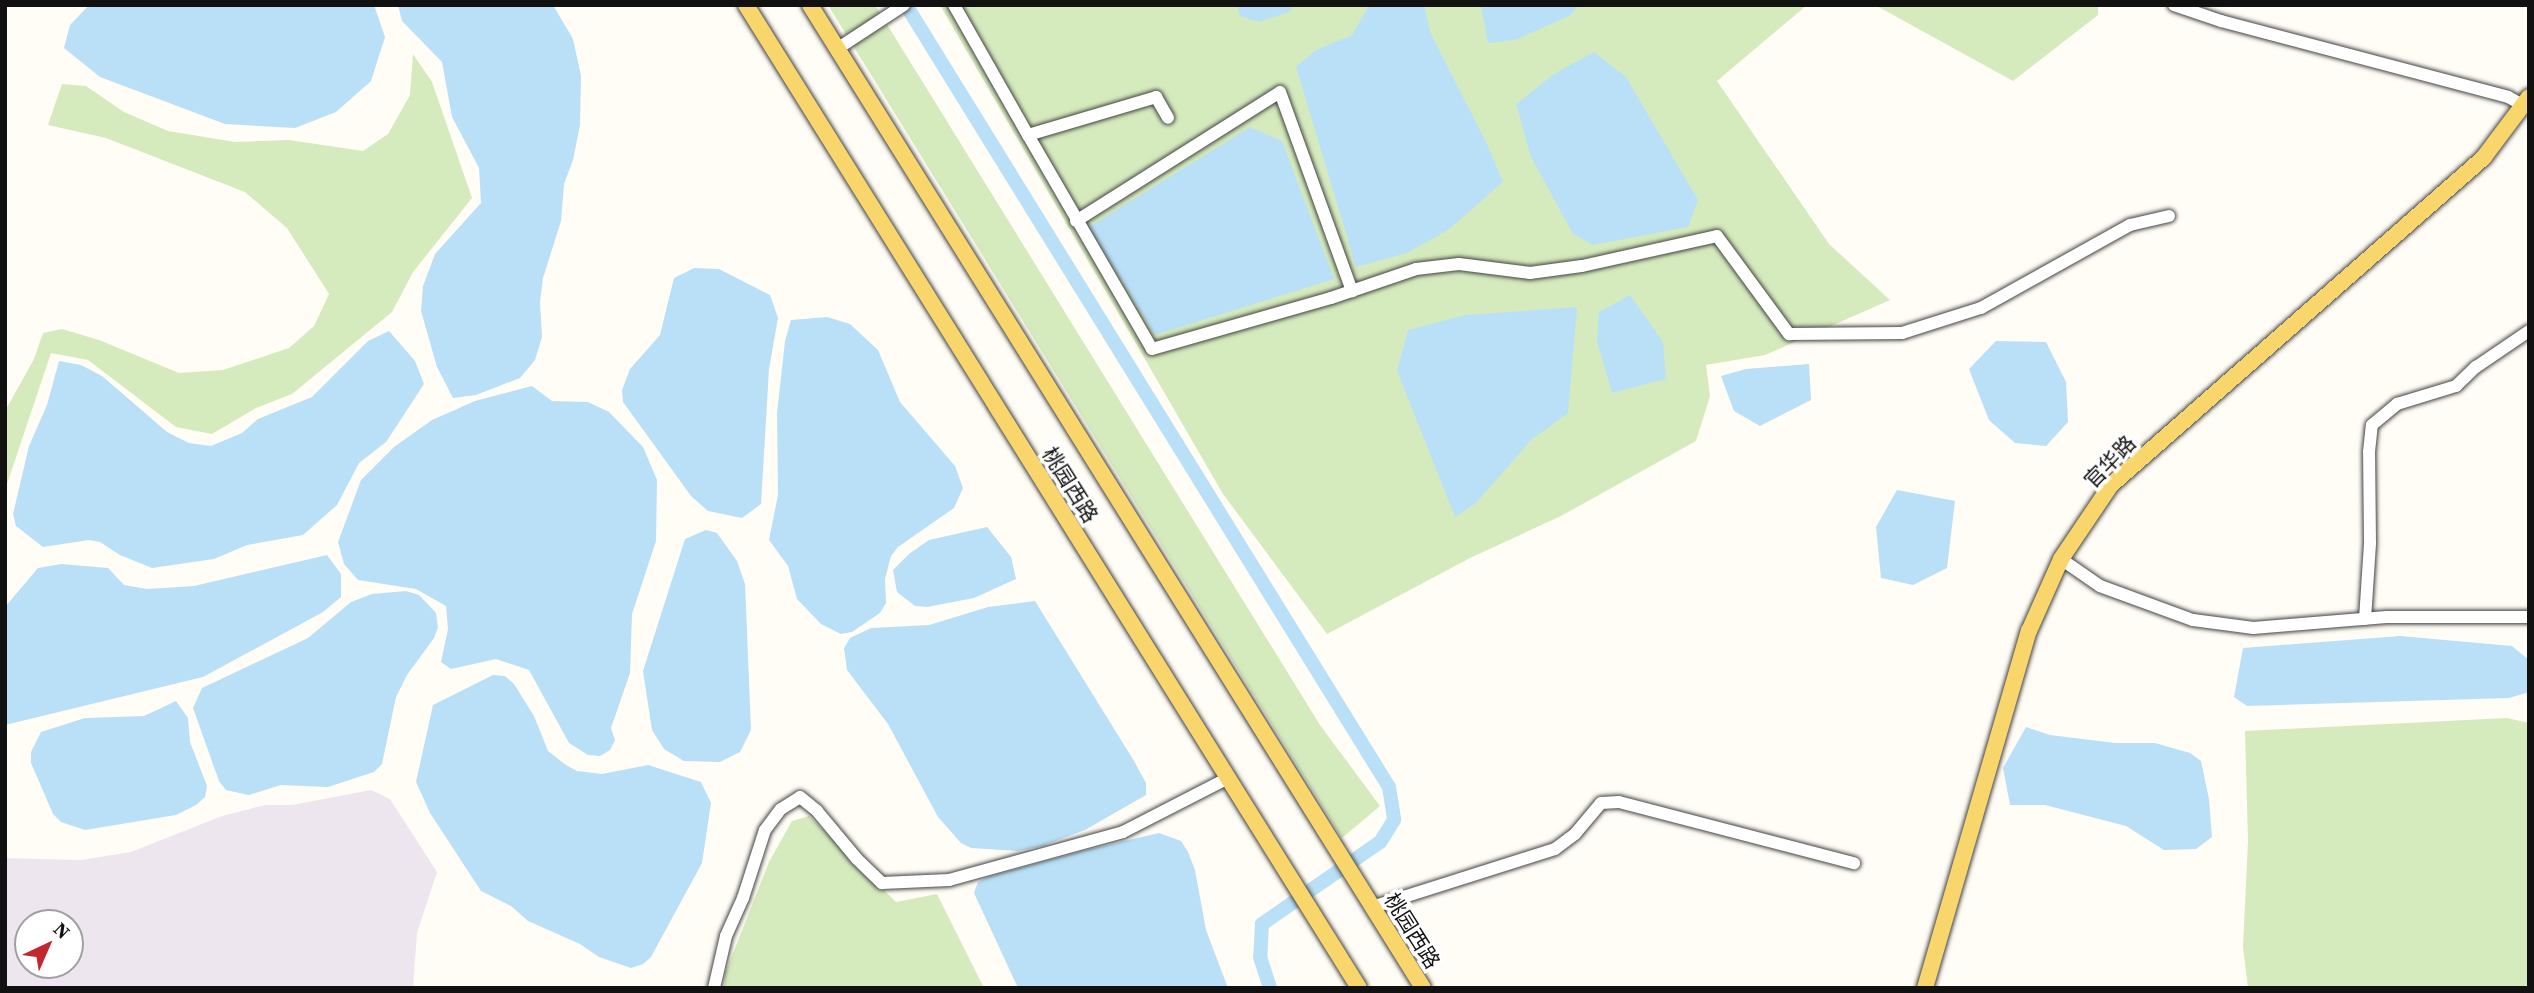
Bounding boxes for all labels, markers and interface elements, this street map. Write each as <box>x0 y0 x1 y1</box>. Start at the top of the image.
street label: 官华路 <box>2079 431 2141 493</box>
street label: 桃园西路 <box>1037 443 1103 527</box>
street label: 桃园西路 <box>1379 889 1445 973</box>
north arrow <box>14 909 84 979</box>
text: N <box>48 916 76 944</box>

